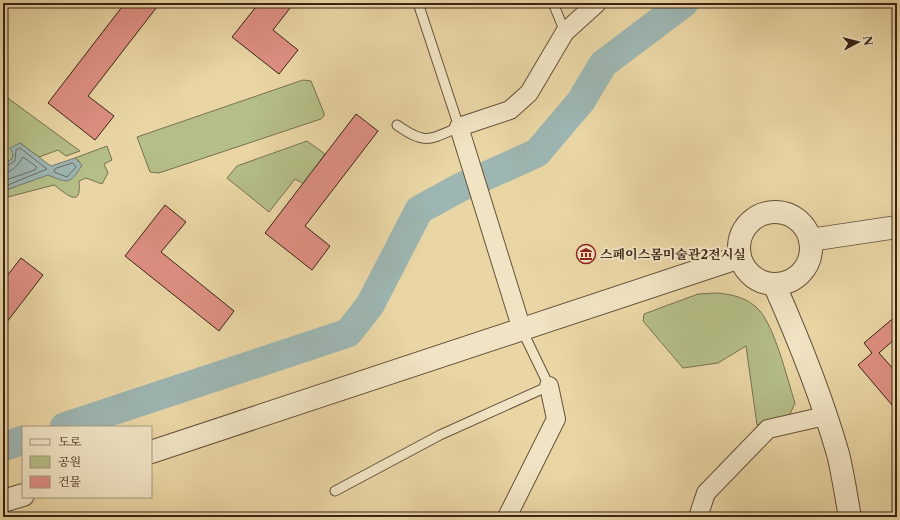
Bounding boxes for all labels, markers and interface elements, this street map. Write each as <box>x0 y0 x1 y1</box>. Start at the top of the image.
north arrow <box>838 22 878 62</box>
text: N <box>860 35 876 47</box>
museum icon: 스페이스몸미술관2전시실 <box>575 243 597 265</box>
place label: 스페이스몸미술관2전시실 <box>600 246 746 262</box>
legend <box>22 426 152 498</box>
text: 도로 <box>58 434 82 449</box>
text: 공원 <box>58 454 81 469</box>
text: 건물 <box>58 474 82 489</box>

